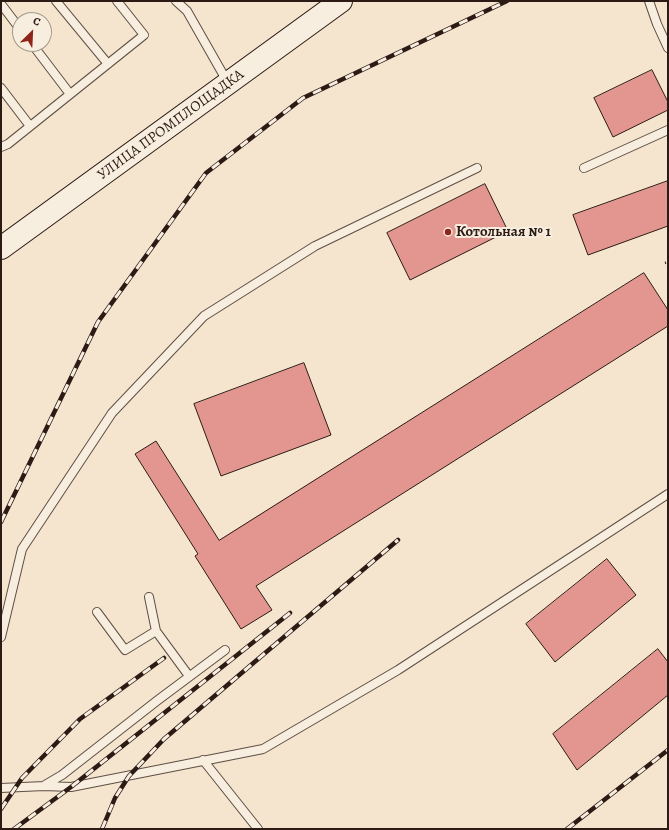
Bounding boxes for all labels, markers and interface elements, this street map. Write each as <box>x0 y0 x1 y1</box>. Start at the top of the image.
north arrow <box>12 12 52 52</box>
text: С <box>31 13 43 30</box>
street label: УЛИЦА ПРОМПЛОЩАДКА <box>94 66 248 184</box>
place label: Котольная № 1 <box>456 223 551 241</box>
marker: Котольная № 1 <box>443 227 453 237</box>

